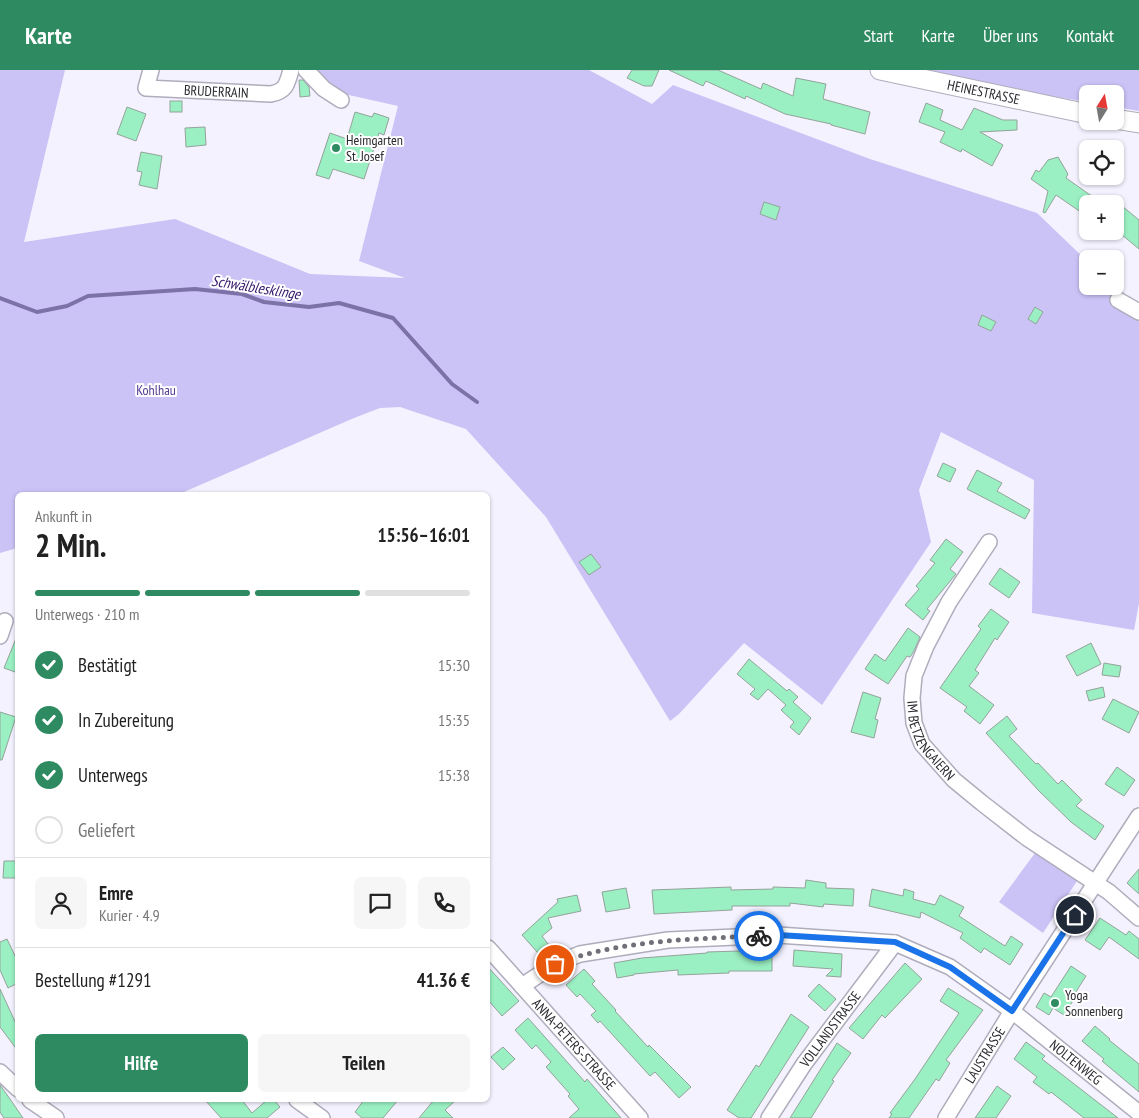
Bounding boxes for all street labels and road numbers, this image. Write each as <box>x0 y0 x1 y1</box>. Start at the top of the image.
street label: HEINESTRASSE <box>946 76 1022 108</box>
street label: BRUDERRAIN <box>184 81 249 102</box>
street label: IM BETZENGAIERN <box>903 700 959 784</box>
street label: VOLLANDSTRASSE <box>795 988 865 1071</box>
street label: ANNA-PETERS-STRASSE <box>528 995 620 1094</box>
street label: LAUSTRASSE <box>961 1023 1009 1087</box>
street label: NOLTENWEG <box>1046 1036 1106 1089</box>

